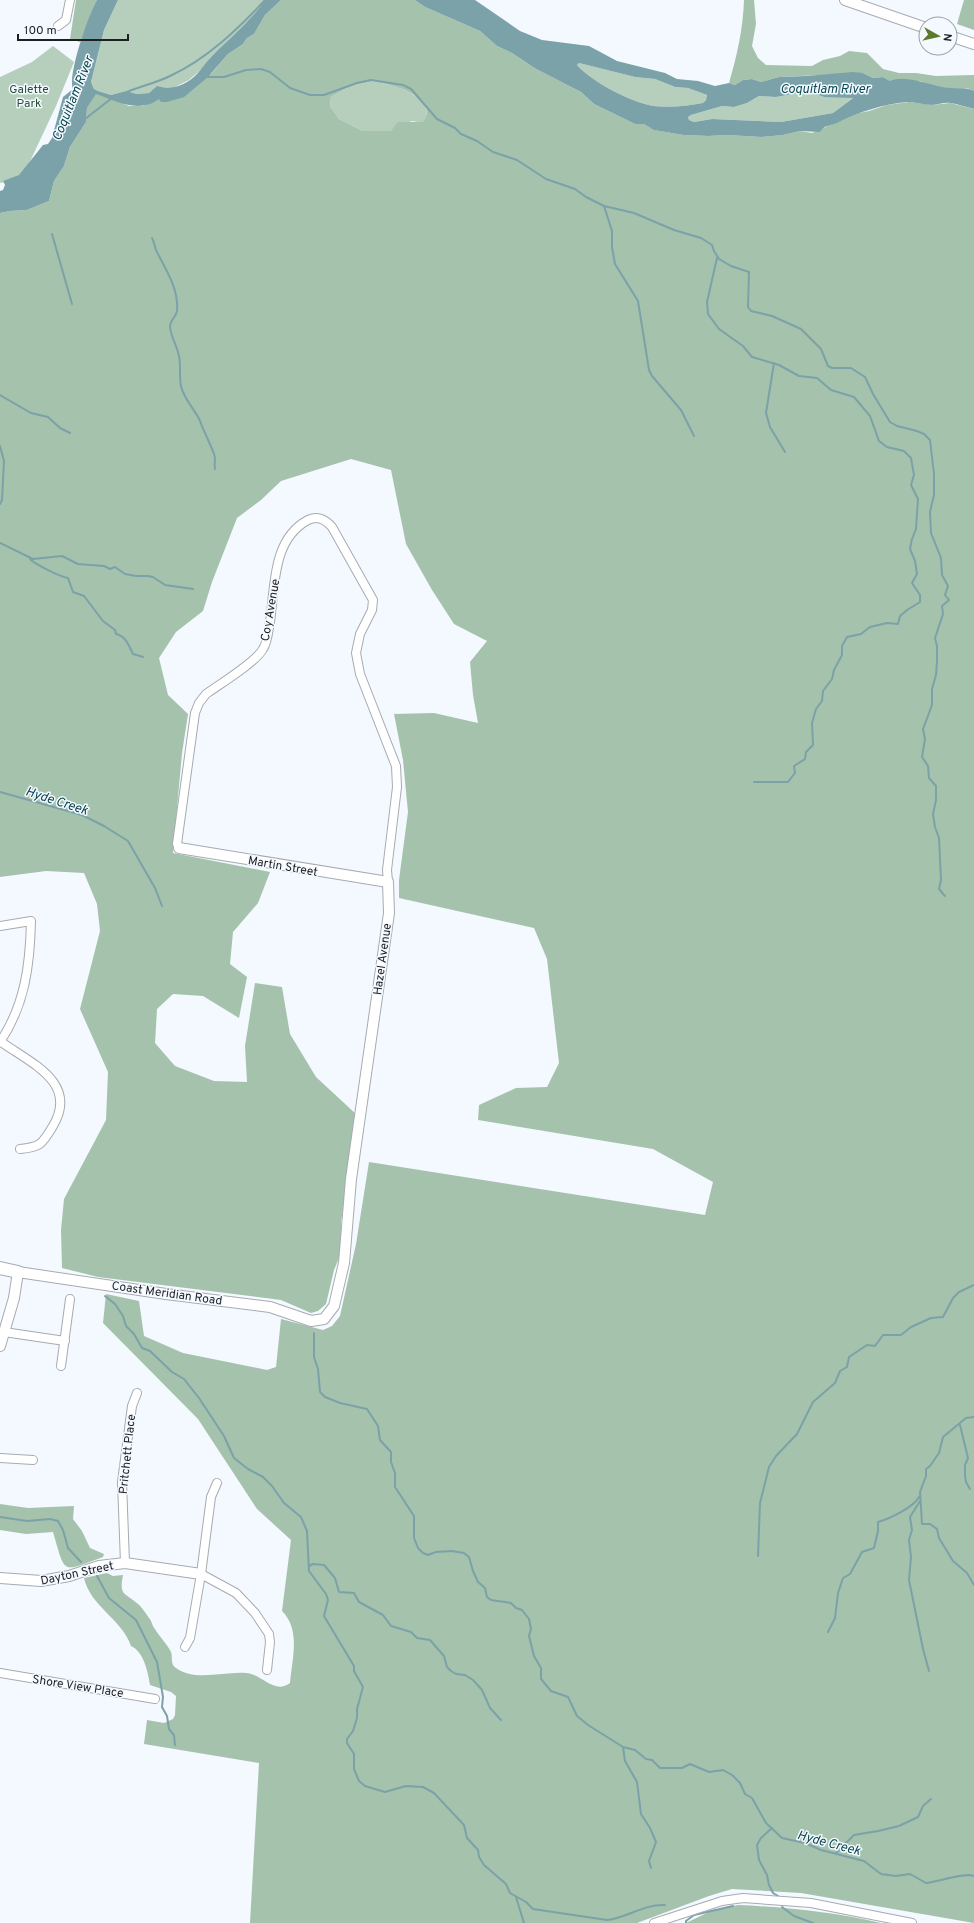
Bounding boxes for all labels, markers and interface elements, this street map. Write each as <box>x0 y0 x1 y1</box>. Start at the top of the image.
scale bar <box>18 16 128 42</box>
north arrow <box>918 16 958 56</box>
text: 100 m <box>24 23 57 39</box>
text: N <box>939 32 954 42</box>
water label: Coquitlam River <box>50 53 98 143</box>
park label: Galette Park <box>9 82 49 112</box>
water label: Coquitlam River <box>780 82 871 98</box>
street label: Coy Avenue <box>258 578 284 643</box>
water label: Hyde Creek <box>23 784 90 820</box>
street label: Martin Street <box>247 853 319 881</box>
street label: Hazel Avenue <box>370 922 396 996</box>
street label: Coast Meridian Road <box>111 1278 223 1310</box>
street label: Pritchett Place <box>116 1413 140 1495</box>
street label: Dayton Street <box>39 1558 115 1590</box>
street label: Shore View Place <box>31 1672 125 1702</box>
water label: Hyde Creek <box>795 1828 862 1860</box>

